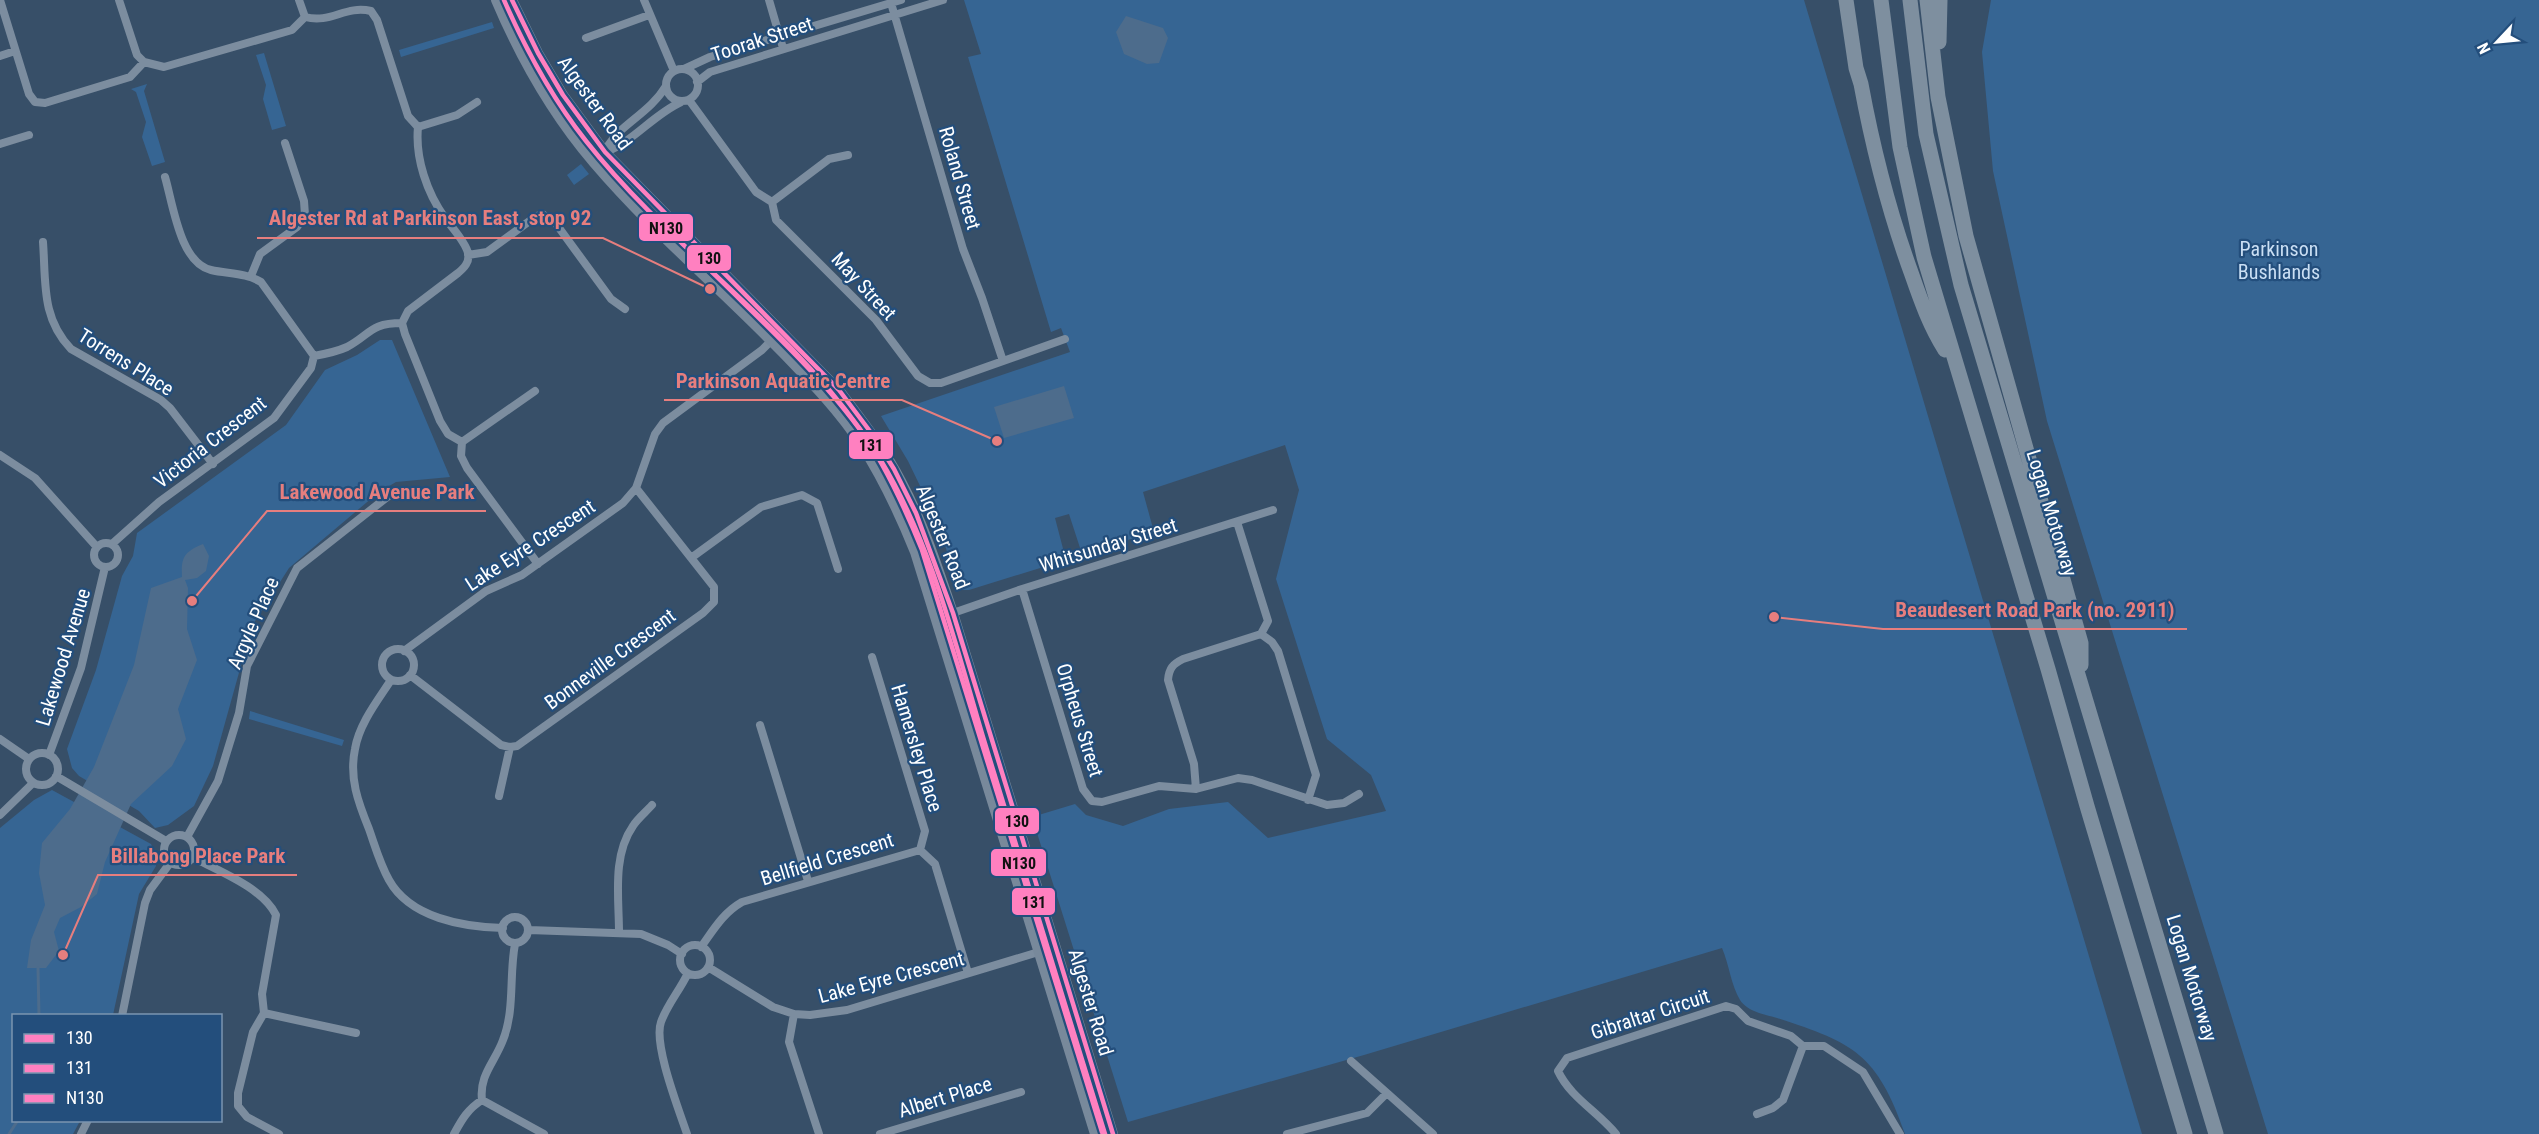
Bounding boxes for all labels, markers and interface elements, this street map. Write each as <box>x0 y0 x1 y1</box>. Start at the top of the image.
street label: Toorak Street <box>708 11 816 67</box>
north arrow <box>2467 12 2527 72</box>
text: N <box>2473 40 2495 57</box>
street label: Algester Road <box>553 51 637 155</box>
street label: Roland Street <box>934 124 986 232</box>
callout: Algester Rd at Parkinson East, stop 92 <box>257 199 603 238</box>
text: Algester Rd at Parkinson East, stop 92 <box>269 206 591 230</box>
line badge: N130 <box>638 213 694 242</box>
text: N130 <box>649 219 683 238</box>
park label: Parkinson Bushlands <box>2238 237 2320 284</box>
line badge: 130 <box>686 244 732 272</box>
street label: May Street <box>826 247 902 325</box>
text: 130 <box>697 249 721 268</box>
street label: Torrens Place <box>74 323 178 401</box>
callout: Parkinson Aquatic Centre <box>664 361 902 400</box>
text: Parkinson Aquatic Centre <box>676 369 890 393</box>
street label: Victoria Crescent <box>149 391 271 493</box>
line badge: 131 <box>848 431 894 460</box>
text: 131 <box>859 436 883 455</box>
street label: Logan Motorway <box>2021 447 2083 579</box>
callout: Lakewood Avenue Park <box>267 472 486 511</box>
text: Lakewood Avenue Park <box>280 480 475 504</box>
street label: Algester Road <box>911 481 975 593</box>
street label: Lake Eyre Crescent <box>461 494 599 596</box>
street label: Whitsunday Street <box>1036 513 1180 577</box>
street label: Argyle Place <box>222 573 284 673</box>
street label: Lakewood Avenue <box>31 585 95 729</box>
callout: Beaudesert Road Park (no. 2911) <box>1883 590 2187 629</box>
text: Beaudesert Road Park (no. 2911) <box>1895 598 2175 622</box>
street label: Bonneville Crescent <box>540 603 680 715</box>
street label: Orpheus Street <box>1051 660 1109 780</box>
street label: Hamersley Place <box>886 681 948 815</box>
line badge: 130 <box>994 807 1040 835</box>
text: 130 <box>1005 812 1029 831</box>
street label: Bellfield Crescent <box>758 827 896 891</box>
callout: Billabong Place Park <box>98 836 297 875</box>
text: Billabong Place Park <box>111 844 286 868</box>
line badge: N130 <box>990 848 1047 877</box>
text: N130 <box>1002 854 1036 873</box>
line badge: 131 <box>1011 887 1056 916</box>
text: 131 <box>1022 893 1046 912</box>
street label: Logan Motorway <box>2161 912 2223 1044</box>
street label: Lake Eyre Crescent <box>816 946 966 1008</box>
street label: Algester Road <box>1063 946 1119 1058</box>
street label: Gibraltar Circuit <box>1588 983 1713 1045</box>
legend <box>12 1014 222 1122</box>
text: 130 <box>66 1027 93 1048</box>
text: 131 <box>66 1057 93 1078</box>
street label: Albert Place <box>895 1071 995 1123</box>
text: N130 <box>66 1087 104 1108</box>

